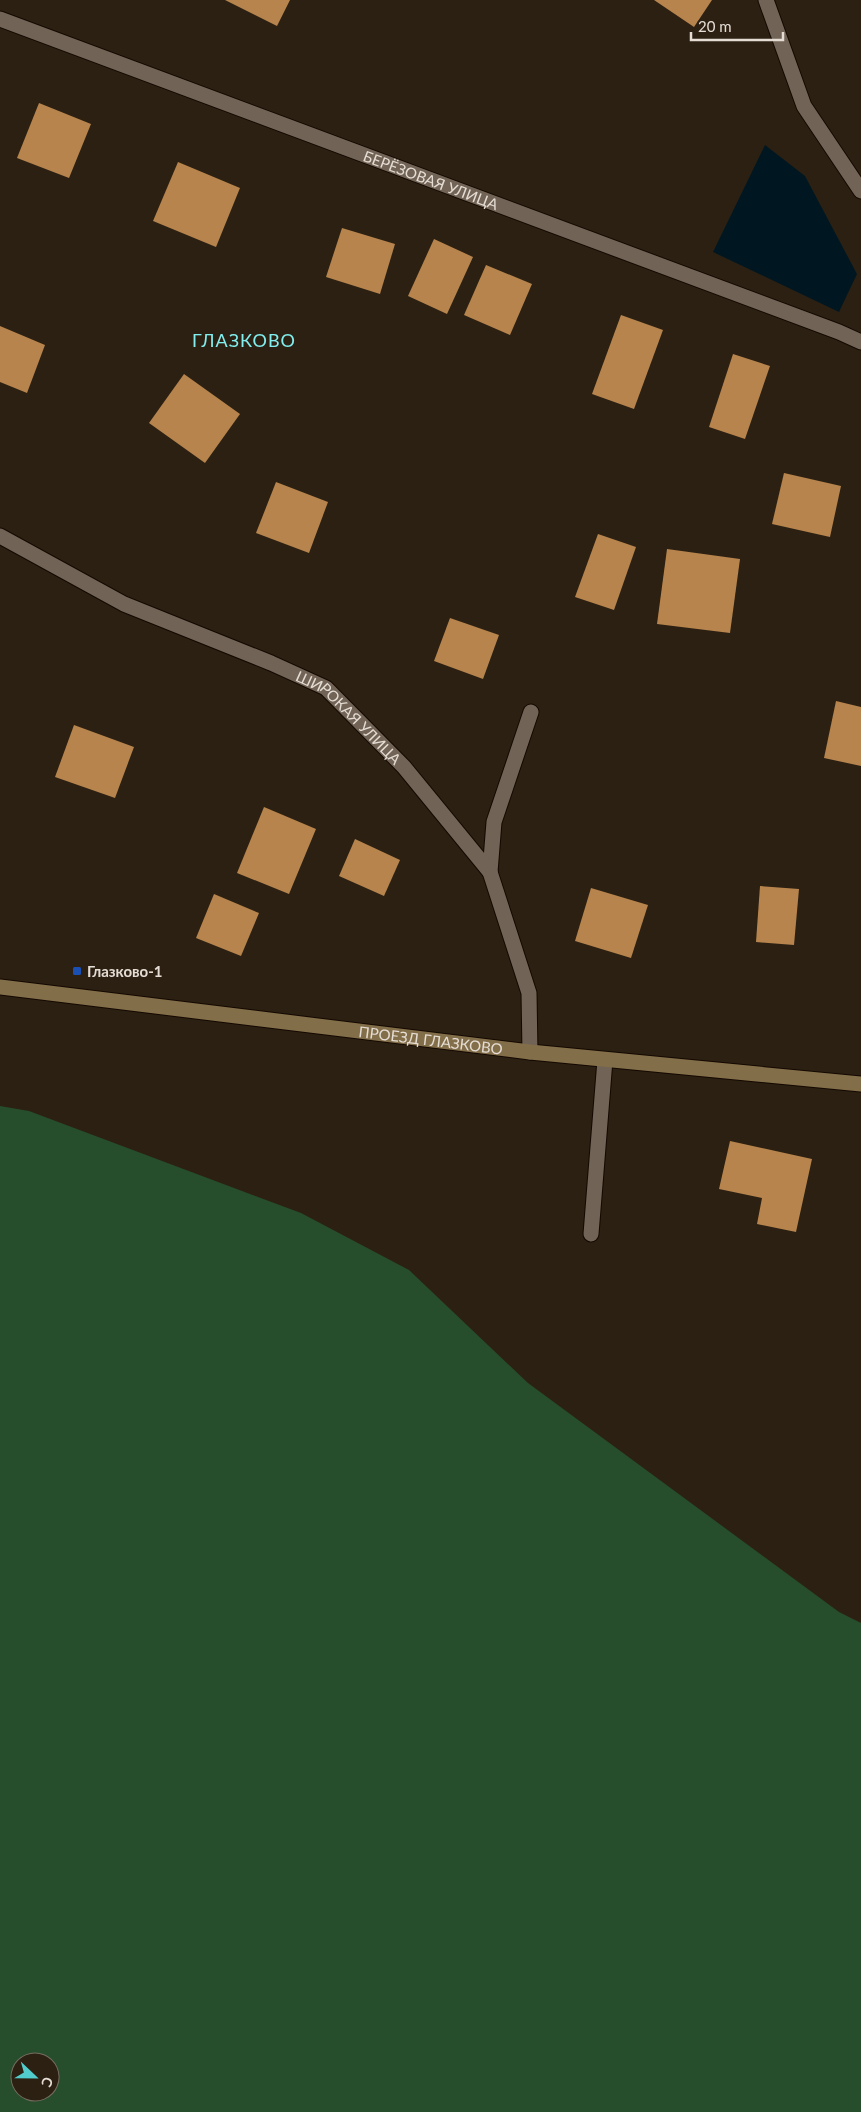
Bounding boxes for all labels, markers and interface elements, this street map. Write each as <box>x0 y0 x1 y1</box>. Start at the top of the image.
scale bar <box>691 10 784 42</box>
text: 20 m <box>698 17 732 35</box>
street label: БЕРЁЗОВАЯ УЛИЦА <box>361 146 502 213</box>
district label: ГЛАЗКОВО <box>192 329 296 351</box>
street label: ШИРОКАЯ УЛИЦА <box>293 667 406 769</box>
place label: Глазково-1 <box>87 962 163 980</box>
marker: Глазково-1 <box>71 965 83 977</box>
street label: ПРОЕЗД ГЛАЗКОВО <box>358 1022 504 1058</box>
north arrow <box>10 2052 60 2102</box>
text: С <box>38 2075 57 2090</box>

